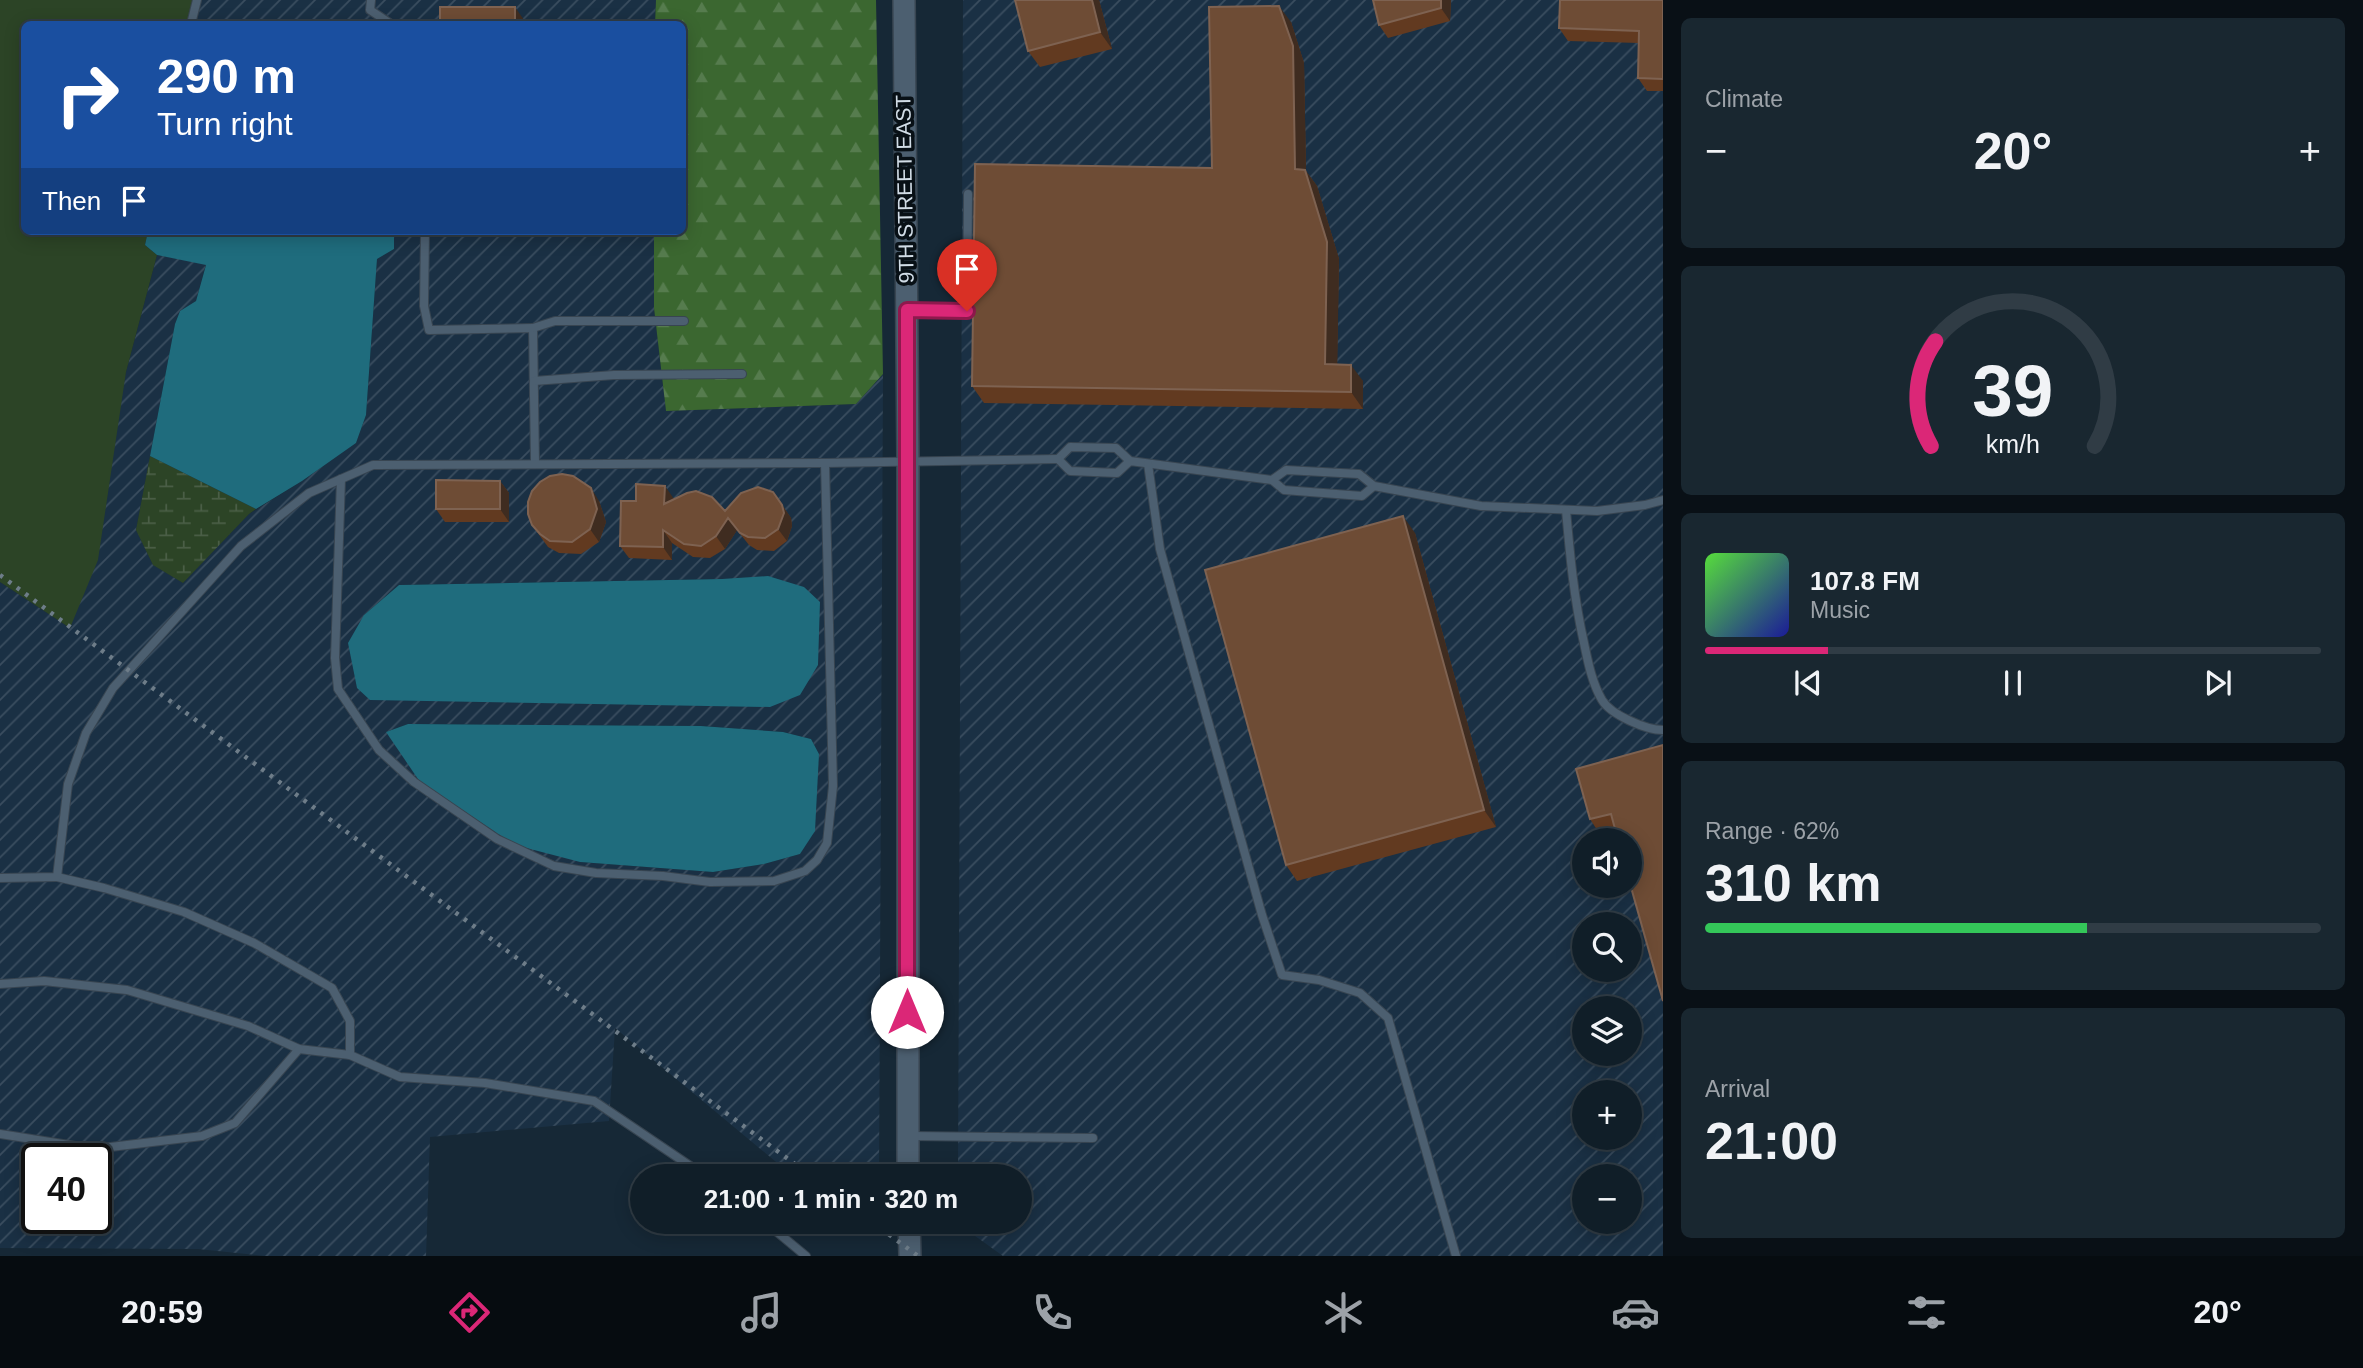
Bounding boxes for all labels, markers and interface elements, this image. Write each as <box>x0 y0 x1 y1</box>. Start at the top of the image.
icon: right <box>42 49 133 140</box>
text: 290 m <box>157 49 296 103</box>
text: Climate <box>1705 86 1783 112</box>
street label: 9TH STREET EAST <box>891 94 918 284</box>
text: Turn right <box>157 106 293 142</box>
text: 20° <box>1974 122 2052 180</box>
text: − <box>1705 130 1727 172</box>
text: + <box>2299 130 2321 172</box>
icon: arrive <box>115 182 153 220</box>
text: Then <box>42 186 101 216</box>
pin <box>937 239 997 311</box>
icon: arrive <box>948 250 986 288</box>
text: 39 <box>1973 351 2053 432</box>
text: km/h <box>1986 430 2040 458</box>
text: 107.8 FM <box>1810 566 1920 596</box>
text: Music <box>1810 597 1870 623</box>
icon: previous <box>1789 664 1827 702</box>
icon: pause <box>1994 664 2032 702</box>
icon: next <box>2199 664 2237 702</box>
text: Range · 62% <box>1705 818 1839 844</box>
map controls <box>1572 828 1642 1234</box>
button: sound <box>1572 828 1642 898</box>
text: 310 km <box>1705 854 1881 912</box>
button: search <box>1572 912 1642 982</box>
position arrow <box>870 975 944 1049</box>
button: layers <box>1572 996 1642 1066</box>
text: Arrival <box>1705 1076 1770 1102</box>
button: + <box>1572 1080 1642 1150</box>
text: 21:00 <box>1705 1112 1838 1170</box>
speed limit sign: 40 <box>21 1143 112 1234</box>
button: − <box>1572 1164 1642 1234</box>
text: 21:00 · 1 min · 320 m <box>704 1184 958 1214</box>
icon: directions <box>445 1288 494 1337</box>
icon: music <box>737 1288 786 1337</box>
icon: phone <box>1028 1288 1077 1337</box>
icon: climate <box>1319 1288 1368 1337</box>
icon: car <box>1611 1288 1660 1337</box>
icon: filters <box>1902 1288 1951 1337</box>
text: 20:59 <box>121 1294 203 1330</box>
text: 20° <box>2193 1294 2242 1330</box>

